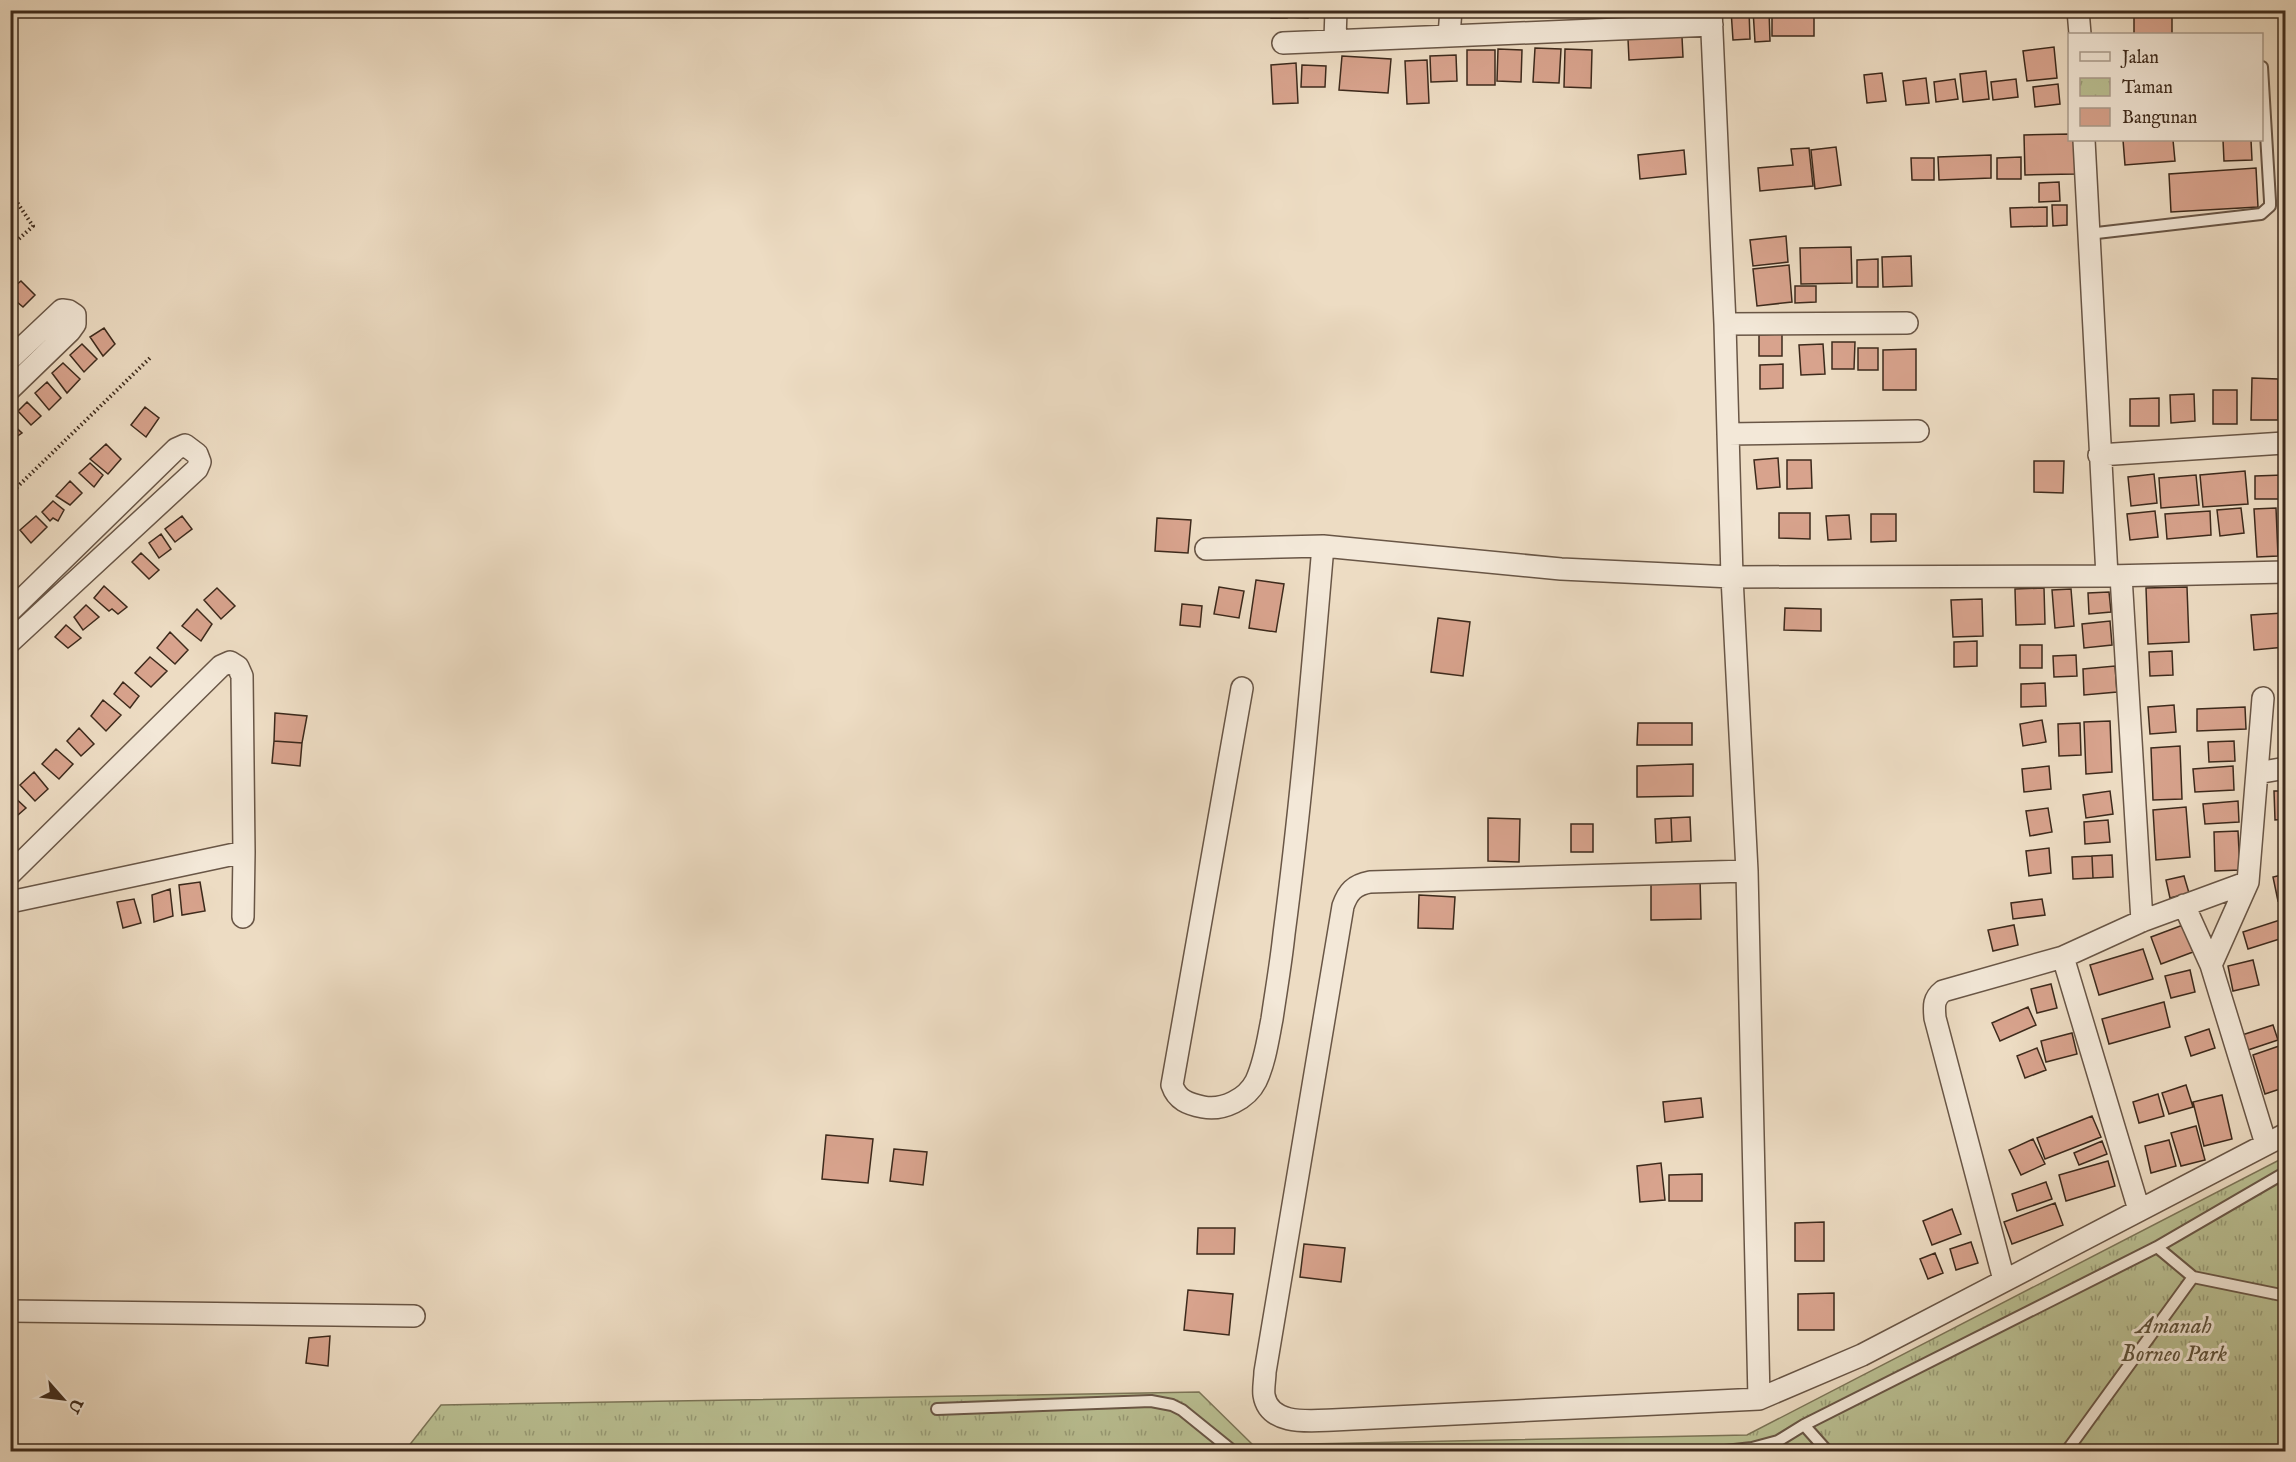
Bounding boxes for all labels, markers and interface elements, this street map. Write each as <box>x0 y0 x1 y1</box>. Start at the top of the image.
legend <box>2068 33 2263 141</box>
text: Jalan <box>2120 47 2159 70</box>
text: Taman <box>2122 77 2173 100</box>
text: Bangunan <box>2122 107 2198 130</box>
park label: Amanah Borneo Park <box>2121 1311 2228 1370</box>
north arrow <box>33 1369 93 1429</box>
text: U <box>62 1394 87 1416</box>

